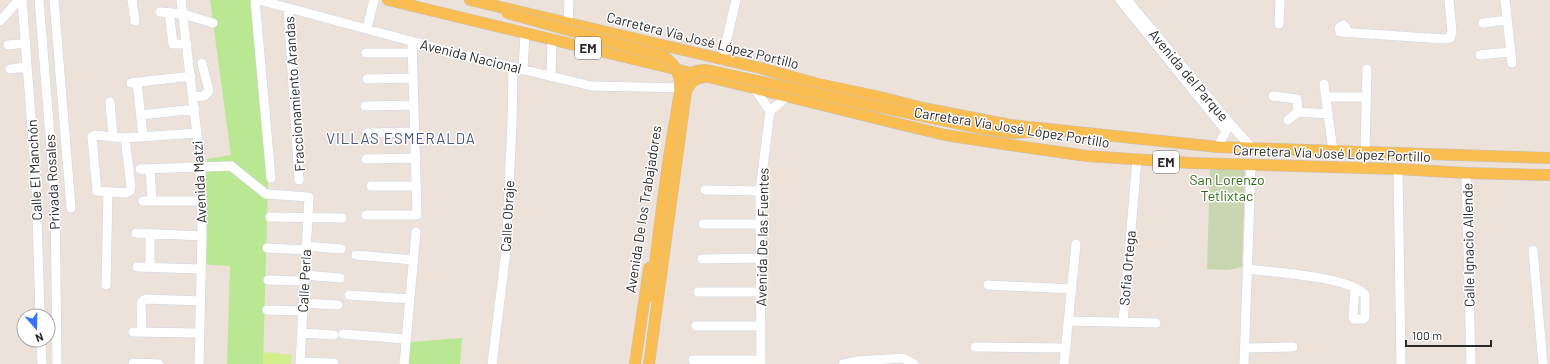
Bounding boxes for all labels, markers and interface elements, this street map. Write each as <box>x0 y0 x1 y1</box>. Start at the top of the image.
street label: Carretera Vía José López Portillo <box>605 8 801 72</box>
street label: Fraccionamiento Arandas <box>280 16 308 172</box>
street label: Avenida del Parque <box>1146 26 1232 124</box>
street label: Avenida Nacional <box>419 35 523 77</box>
road number: EM <box>575 37 601 59</box>
street label: Carretera Vía José López Portillo <box>913 103 1111 151</box>
street label: Calle El Manchón <box>23 119 45 221</box>
street label: Avenida De los Trabajadores <box>621 124 665 294</box>
district label: VILLAS ESMERALDA <box>326 129 476 147</box>
street label: Privada Rosales <box>41 134 63 230</box>
street label: Avenida Matzi <box>188 140 210 224</box>
street label: Carretera Vía José López Portillo <box>1233 141 1431 165</box>
road number: EM <box>1153 151 1179 173</box>
street label: Avenida De las Fuentes <box>752 167 772 307</box>
park label: San Lorenzo Tetlixtac <box>1189 171 1265 204</box>
street label: Calle Obraje <box>497 180 517 252</box>
street label: Calle Ignacio Allende <box>1458 183 1478 307</box>
street label: Sofia Ortega <box>1115 230 1139 306</box>
street label: Calle Perla <box>294 249 314 313</box>
north arrow <box>16 308 56 348</box>
scale bar <box>1406 322 1491 348</box>
text: 100 m <box>1412 328 1442 342</box>
text: N <box>34 331 45 345</box>

